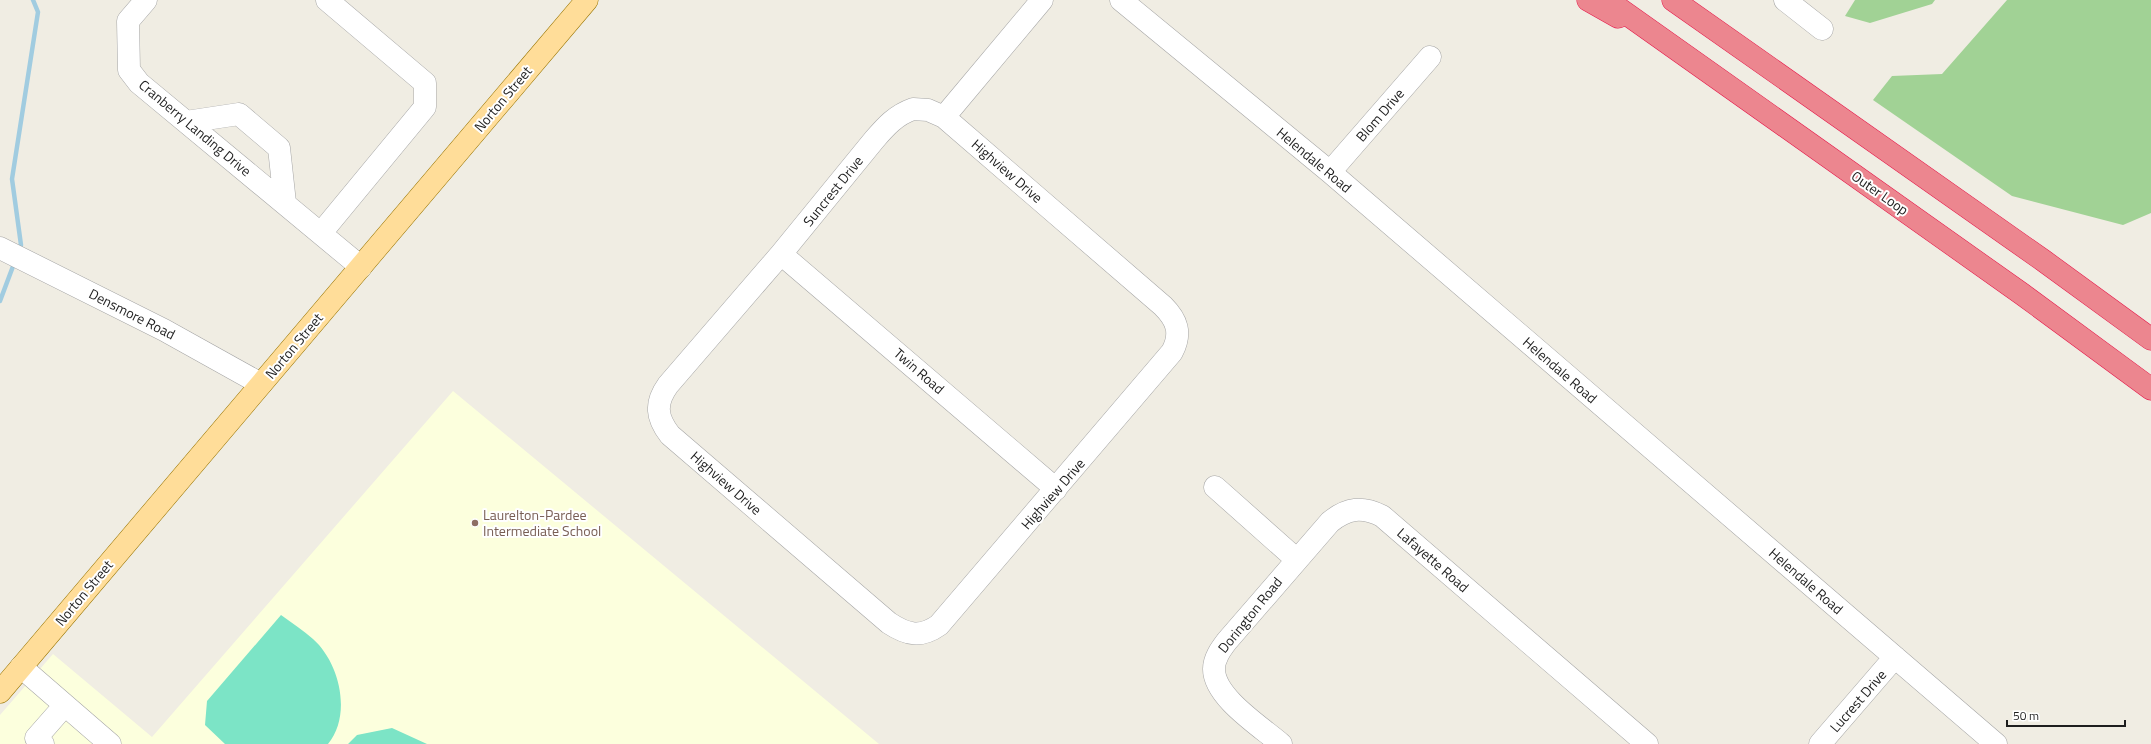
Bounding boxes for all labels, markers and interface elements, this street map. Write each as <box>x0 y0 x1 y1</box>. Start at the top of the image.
street label: Norton Street <box>469 61 537 136</box>
street label: Cranberry Landing Drive <box>135 74 256 181</box>
street label: Blom Drive <box>1350 83 1409 146</box>
street label: Helendale Road <box>1272 122 1356 197</box>
street label: Highview Drive <box>967 134 1048 208</box>
street label: Suncrest Drive <box>798 151 868 231</box>
street label: Outer Loop <box>1847 165 1913 220</box>
street label: Densmore Road <box>85 283 179 344</box>
street label: Norton Street <box>260 308 328 383</box>
street label: Helendale Road <box>1519 331 1602 408</box>
street label: Twin Road <box>889 343 949 399</box>
street label: Highview Drive <box>686 446 767 520</box>
street label: Highview Drive <box>1016 453 1090 534</box>
place label: Laurelton-Pardee Intermediate School <box>483 504 601 541</box>
marker: Laurelton-Pardee Intermediate School <box>470 518 480 528</box>
street label: Lafayette Road <box>1393 522 1474 597</box>
street label: Helendale Road <box>1765 542 1848 619</box>
street label: Norton Street <box>50 555 118 630</box>
street label: Dorington Road <box>1212 572 1287 657</box>
street label: Lucrest Drive <box>1824 665 1891 737</box>
scale bar <box>2007 702 2125 728</box>
text: 50 m <box>2013 706 2039 725</box>

